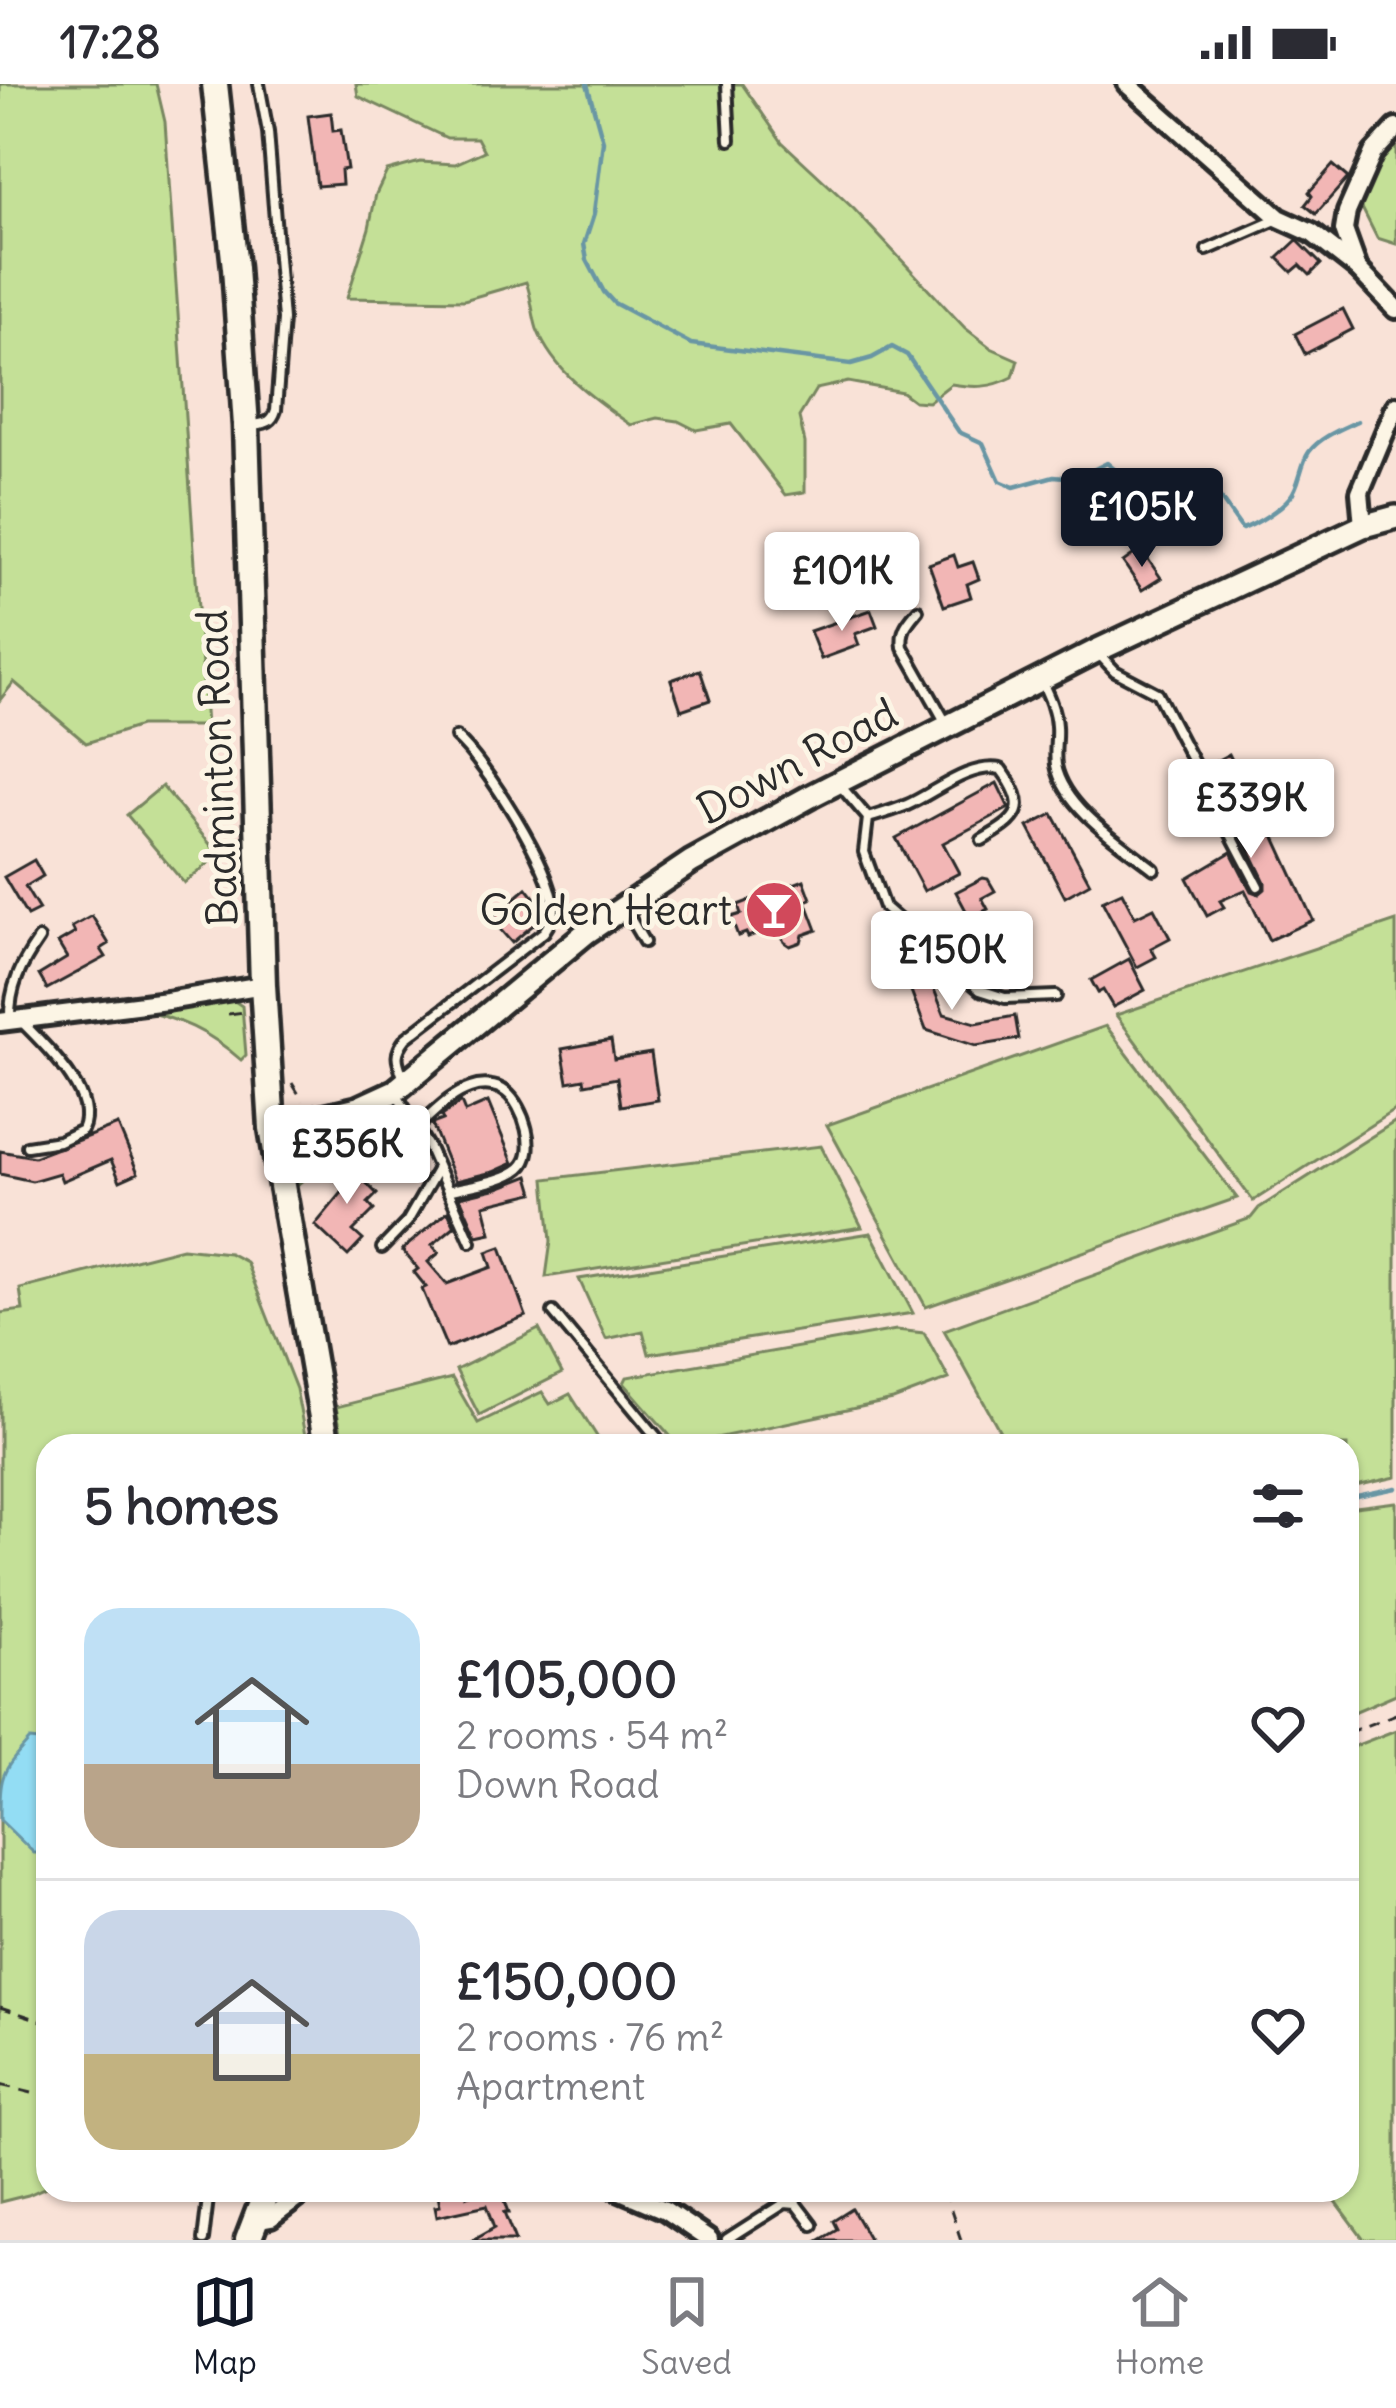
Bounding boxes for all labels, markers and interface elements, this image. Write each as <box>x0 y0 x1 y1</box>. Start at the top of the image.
text: 17:28 <box>60 14 161 70</box>
pin: £105K <box>1058 468 1226 570</box>
text: £105K <box>1088 482 1196 531</box>
pin: £101K <box>758 532 926 634</box>
text: £101K <box>791 546 893 595</box>
street label: Badminton Road <box>185 609 249 927</box>
street label: Down Road <box>688 687 906 835</box>
pin: £339K <box>1167 759 1335 861</box>
text: £339K <box>1195 773 1307 822</box>
bar icon: Golden Heart <box>743 879 805 941</box>
place label: Golden Heart <box>479 884 732 936</box>
pin: £150K <box>868 911 1036 1013</box>
text: £150K <box>898 925 1006 974</box>
pin: £356K <box>263 1105 431 1207</box>
text: £356K <box>291 1119 403 1168</box>
icon: filters <box>1245 1473 1311 1539</box>
text: 5 homes <box>84 1474 279 1538</box>
text: £105,000 <box>456 1647 677 1711</box>
icon: home <box>180 1656 324 1800</box>
icon: heart <box>1245 1695 1311 1761</box>
text: 2 rooms · 54 m² <box>456 1711 728 1760</box>
text: Down Road <box>456 1760 660 1809</box>
text: £150,000 <box>456 1949 677 2013</box>
icon: home <box>180 1958 324 2102</box>
icon: heart <box>1245 1997 1311 2063</box>
text: 2 rooms · 76 m² <box>456 2013 724 2062</box>
text: Apartment <box>456 2062 645 2111</box>
tab: Map <box>192 2269 258 2383</box>
tab: Saved <box>641 2269 732 2383</box>
tab: Home <box>1115 2269 1204 2383</box>

